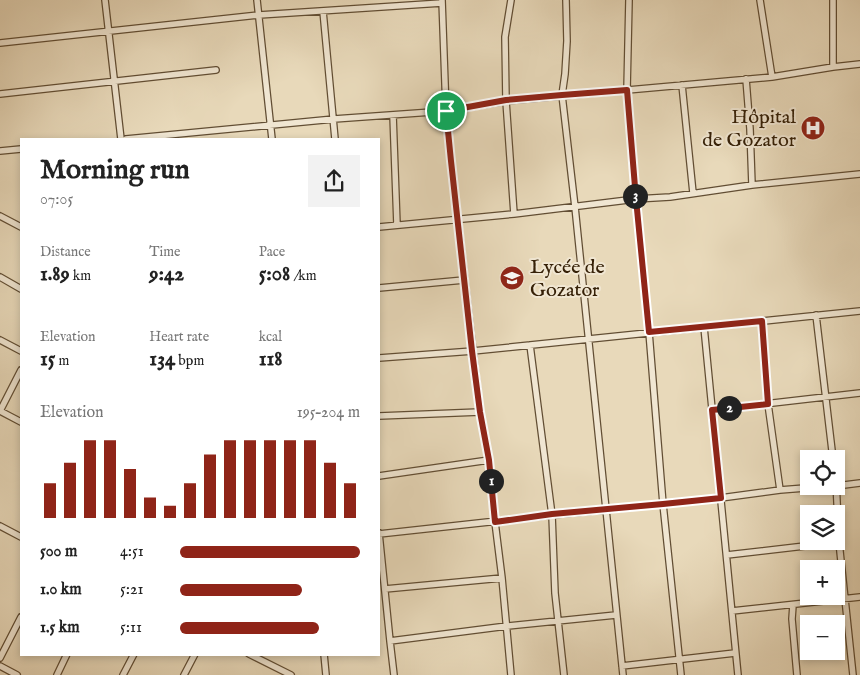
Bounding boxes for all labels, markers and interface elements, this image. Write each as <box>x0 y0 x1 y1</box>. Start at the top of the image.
pin <box>425 90 467 132</box>
icon: arrive <box>432 97 460 125</box>
place label: Hôpital de Gozator <box>702 105 797 153</box>
hospital icon: Hôpital de Gozator <box>800 115 826 141</box>
text: Morning run <box>40 153 190 188</box>
button: share <box>308 155 360 207</box>
pin: 3 <box>622 184 648 208</box>
text: 3 <box>633 187 638 205</box>
text: 07:05 <box>40 190 73 210</box>
text: Distance <box>40 243 91 261</box>
text: Time <box>149 243 180 261</box>
text: Pace <box>259 243 285 261</box>
place label: Lycée de Gozator <box>530 255 605 303</box>
text: 1.89 <box>40 261 70 288</box>
text: 9:42 <box>149 261 184 288</box>
text: 5:08 <box>259 261 290 288</box>
school or university icon: Lycée de Gozator <box>499 265 525 291</box>
text: km <box>70 267 91 285</box>
text: /km <box>290 267 317 285</box>
text: Elevation <box>40 328 96 346</box>
text: Heart rate <box>149 328 209 346</box>
text: kcal <box>259 328 282 346</box>
text: 15 <box>40 346 55 373</box>
text: 134 <box>149 346 175 373</box>
text: 118 <box>259 346 283 373</box>
text: m <box>55 352 69 370</box>
text: bpm <box>175 352 204 370</box>
pin: 2 <box>716 396 742 420</box>
text: 2 <box>726 399 733 417</box>
text: Elevation <box>40 403 103 423</box>
text: 195–204 m <box>297 403 360 423</box>
map controls <box>800 450 845 660</box>
button: locate <box>800 450 845 495</box>
pin: 1 <box>478 468 504 494</box>
text: 1 <box>489 472 494 490</box>
button: layers <box>800 505 845 550</box>
text: 500 m <box>40 542 77 562</box>
text: 4:51 <box>120 542 144 562</box>
button: + <box>800 560 845 605</box>
text: 1.0 km <box>40 580 82 600</box>
text: 5:21 <box>120 580 143 600</box>
button: − <box>800 615 845 660</box>
text: 1.5 km <box>40 618 80 638</box>
text: 5:11 <box>120 618 142 638</box>

